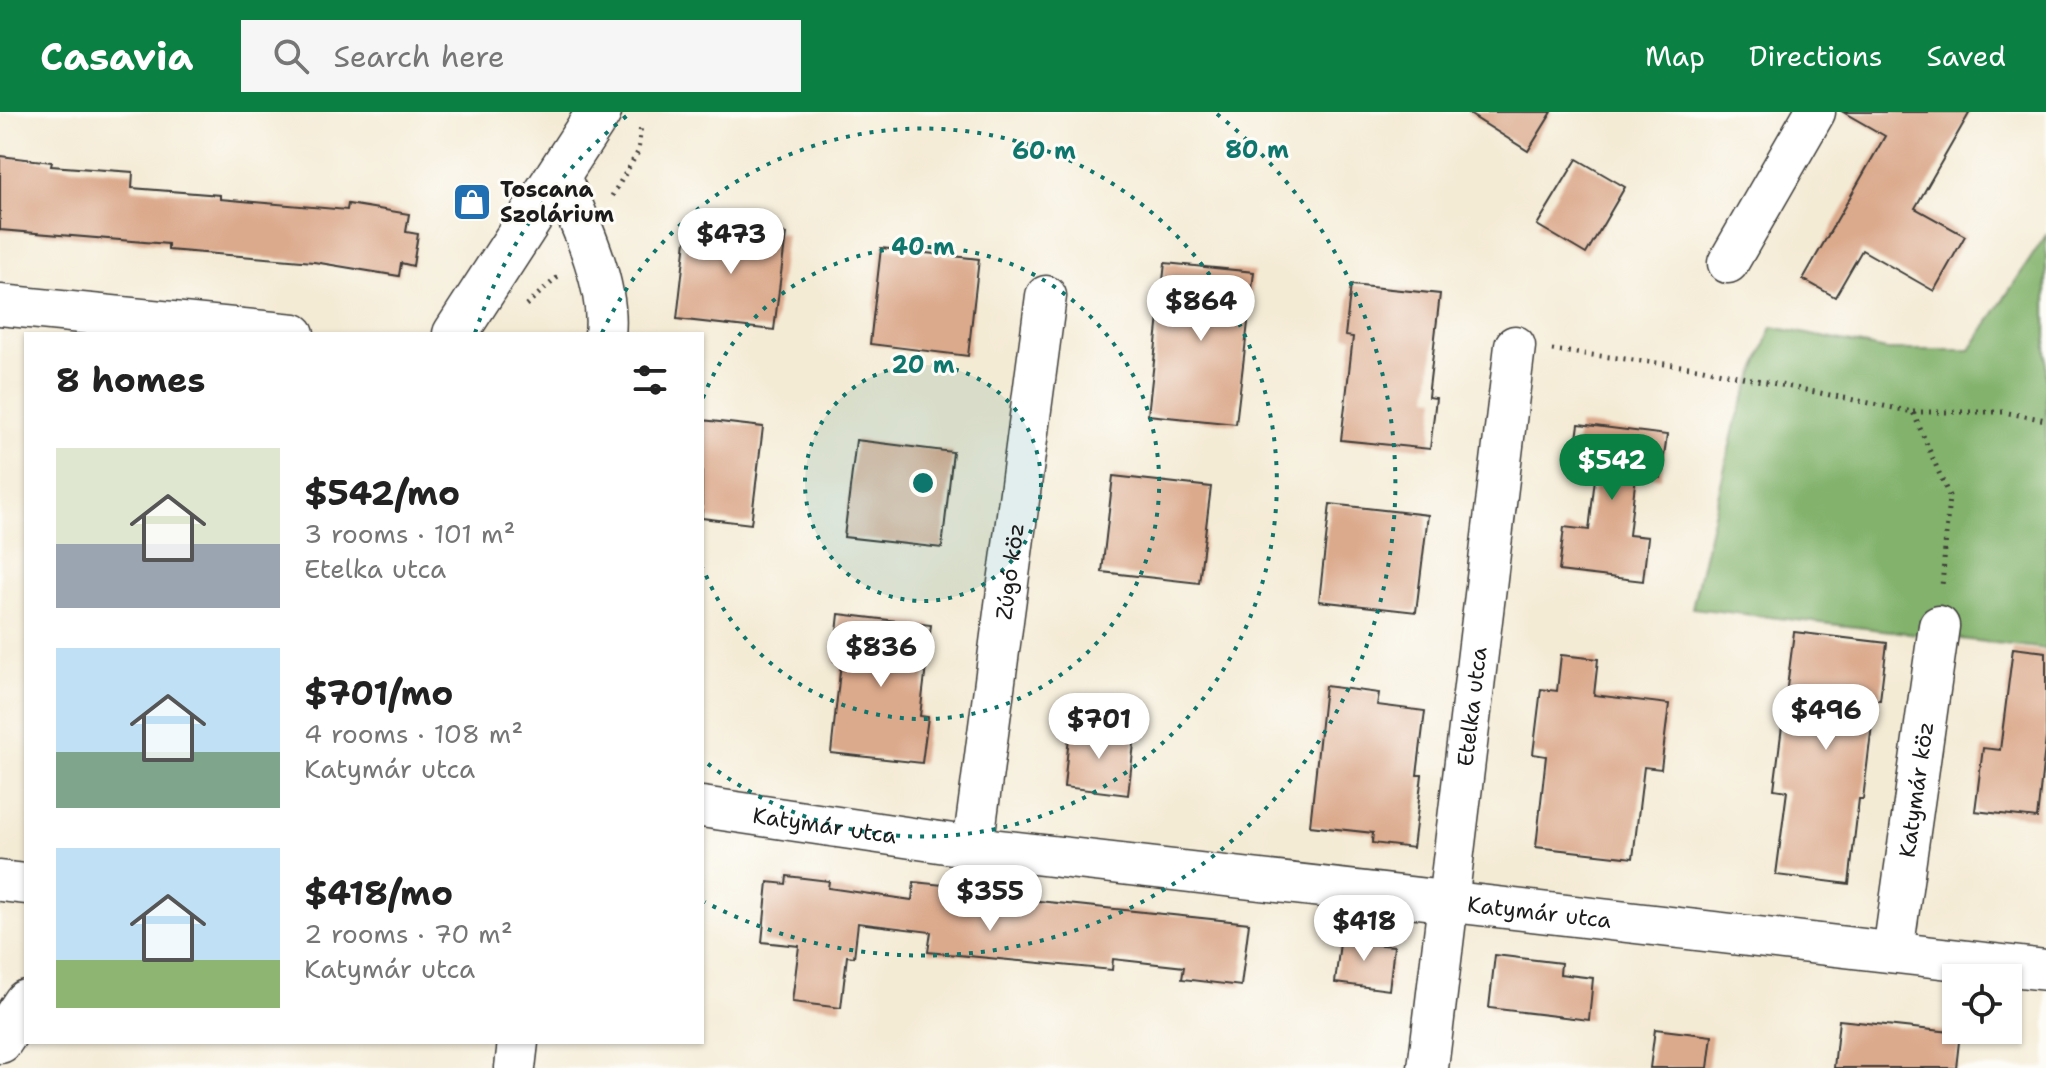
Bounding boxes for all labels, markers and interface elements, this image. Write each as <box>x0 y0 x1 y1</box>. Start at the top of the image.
search box <box>241 20 801 92</box>
text: Casavia <box>40 31 193 82</box>
icon: search <box>269 34 313 78</box>
text: Search here <box>333 36 505 77</box>
text: Map <box>1645 37 1705 75</box>
text: Directions <box>1749 37 1883 75</box>
text: Saved <box>1927 37 2006 75</box>
text: 80 m <box>1225 134 1289 166</box>
text: 60 m <box>1012 135 1076 167</box>
place label: Toscana Szolárium <box>500 175 614 229</box>
shop icon: Toscana Szolárium <box>451 181 493 223</box>
pin: $473 <box>684 208 778 276</box>
text: $473 <box>696 216 766 251</box>
text: 40 m <box>891 231 955 263</box>
pin: $864 <box>1154 275 1248 343</box>
text: $864 <box>1165 283 1237 318</box>
text: 20 m <box>891 349 955 381</box>
text: 8 homes <box>56 357 205 403</box>
icon: filters <box>628 358 672 402</box>
pin: $542 <box>1565 434 1659 502</box>
text: $542 <box>1577 442 1647 477</box>
centre of rings <box>909 469 937 497</box>
text: $542/mo <box>304 470 460 516</box>
icon: home <box>120 480 216 576</box>
text: 3 rooms · 101 m² <box>304 516 515 551</box>
street label: Zúgó köz <box>989 521 1031 622</box>
text: Etelka utca <box>304 551 446 586</box>
pin: $836 <box>834 621 928 689</box>
text: $836 <box>845 629 917 664</box>
street label: Etelka utca <box>1450 645 1494 768</box>
text: $701/mo <box>304 670 453 716</box>
icon: home <box>120 680 216 776</box>
pin: $496 <box>1779 684 1873 752</box>
text: $496 <box>1790 692 1862 727</box>
pin: $701 <box>1052 693 1146 761</box>
text: $701 <box>1067 701 1131 736</box>
text: 4 rooms · 108 m² <box>304 716 523 751</box>
street label: Katymár köz <box>1892 720 1940 859</box>
text: Katymár utca <box>304 751 475 786</box>
street label: Katymár utca <box>751 801 899 851</box>
pin: $355 <box>943 865 1037 933</box>
text: $418/mo <box>304 870 453 916</box>
text: $355 <box>956 873 1024 908</box>
icon: home <box>120 880 216 976</box>
street label: Katymár utca <box>1466 890 1613 935</box>
pin: $418 <box>1317 895 1411 963</box>
text: $418 <box>1332 903 1396 938</box>
text: 2 rooms · 70 m² <box>304 916 513 951</box>
text: Katymár utca <box>304 951 475 986</box>
map controls <box>1942 964 2022 1044</box>
button: locate <box>1942 964 2022 1044</box>

